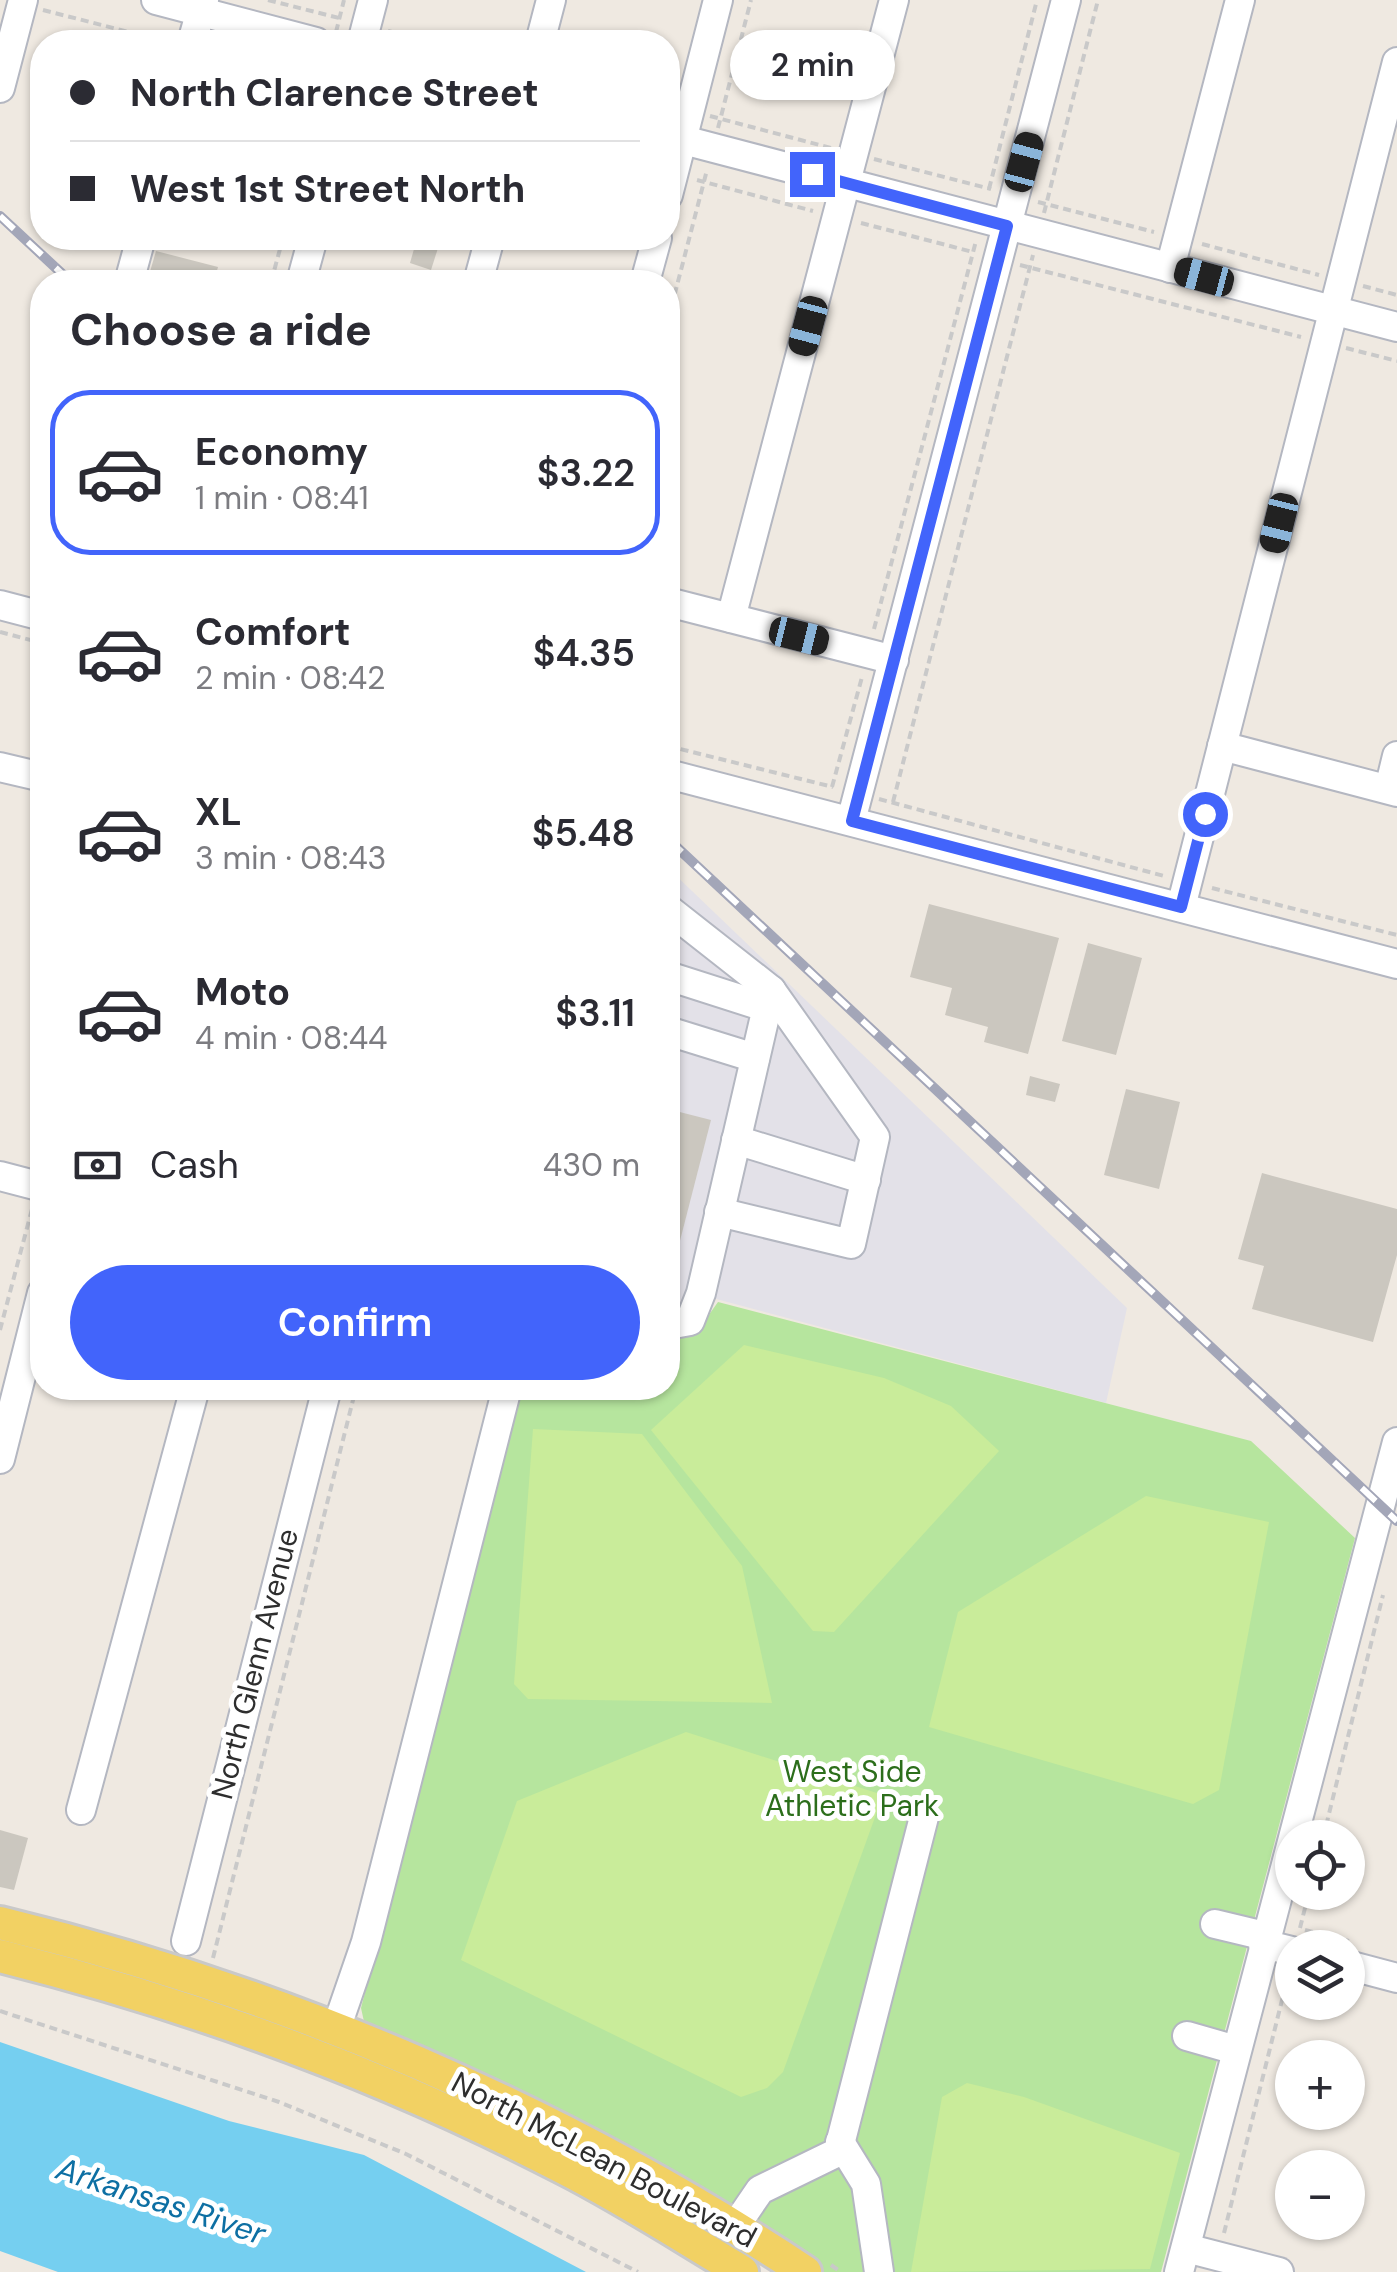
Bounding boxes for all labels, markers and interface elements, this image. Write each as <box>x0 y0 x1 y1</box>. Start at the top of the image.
callout: 2 min <box>730 29 894 99</box>
text: 2 min <box>771 44 854 86</box>
text: North Clarence Street <box>130 68 539 118</box>
car <box>1002 129 1046 195</box>
route end <box>790 152 835 197</box>
text: West 1st Street North <box>130 164 525 214</box>
car <box>1171 255 1237 299</box>
car <box>786 293 830 359</box>
text: Choose a ride <box>70 300 372 359</box>
text: Economy <box>195 427 368 477</box>
icon: car <box>75 428 165 518</box>
text: $3.22 <box>537 448 635 498</box>
text: 1 min · 08:41 <box>195 477 369 519</box>
car <box>1257 490 1301 556</box>
text: Comfort <box>195 607 351 657</box>
icon: car <box>75 608 165 698</box>
car <box>766 614 832 658</box>
text: $4.35 <box>533 628 635 678</box>
text: 2 min · 08:42 <box>195 657 386 699</box>
text: XL <box>195 787 242 837</box>
icon: car <box>75 788 165 878</box>
route start <box>1183 792 1228 837</box>
text: $5.48 <box>532 808 635 858</box>
text: 3 min · 08:43 <box>195 837 387 879</box>
text: Moto <box>195 967 290 1017</box>
icon: car <box>75 968 165 1058</box>
text: $3.11 <box>555 988 635 1038</box>
text: 4 min · 08:44 <box>195 1017 388 1059</box>
icon: cash <box>70 1138 125 1193</box>
text: Cash <box>150 1140 239 1190</box>
text: 430 m <box>543 1144 640 1186</box>
button: Confirm <box>70 1265 640 1380</box>
street label: North Glenn Avenue <box>202 1525 307 1803</box>
park label: West Side Athletic Park <box>765 1752 939 1825</box>
map controls <box>1275 1820 1365 2240</box>
button: locate <box>1275 1820 1365 1910</box>
button: layers <box>1275 1930 1365 2020</box>
button: + <box>1275 2040 1365 2130</box>
street label: North McLean Boulevard <box>445 2063 763 2257</box>
water label: Arkansas River <box>50 2147 272 2255</box>
button: − <box>1275 2150 1365 2240</box>

